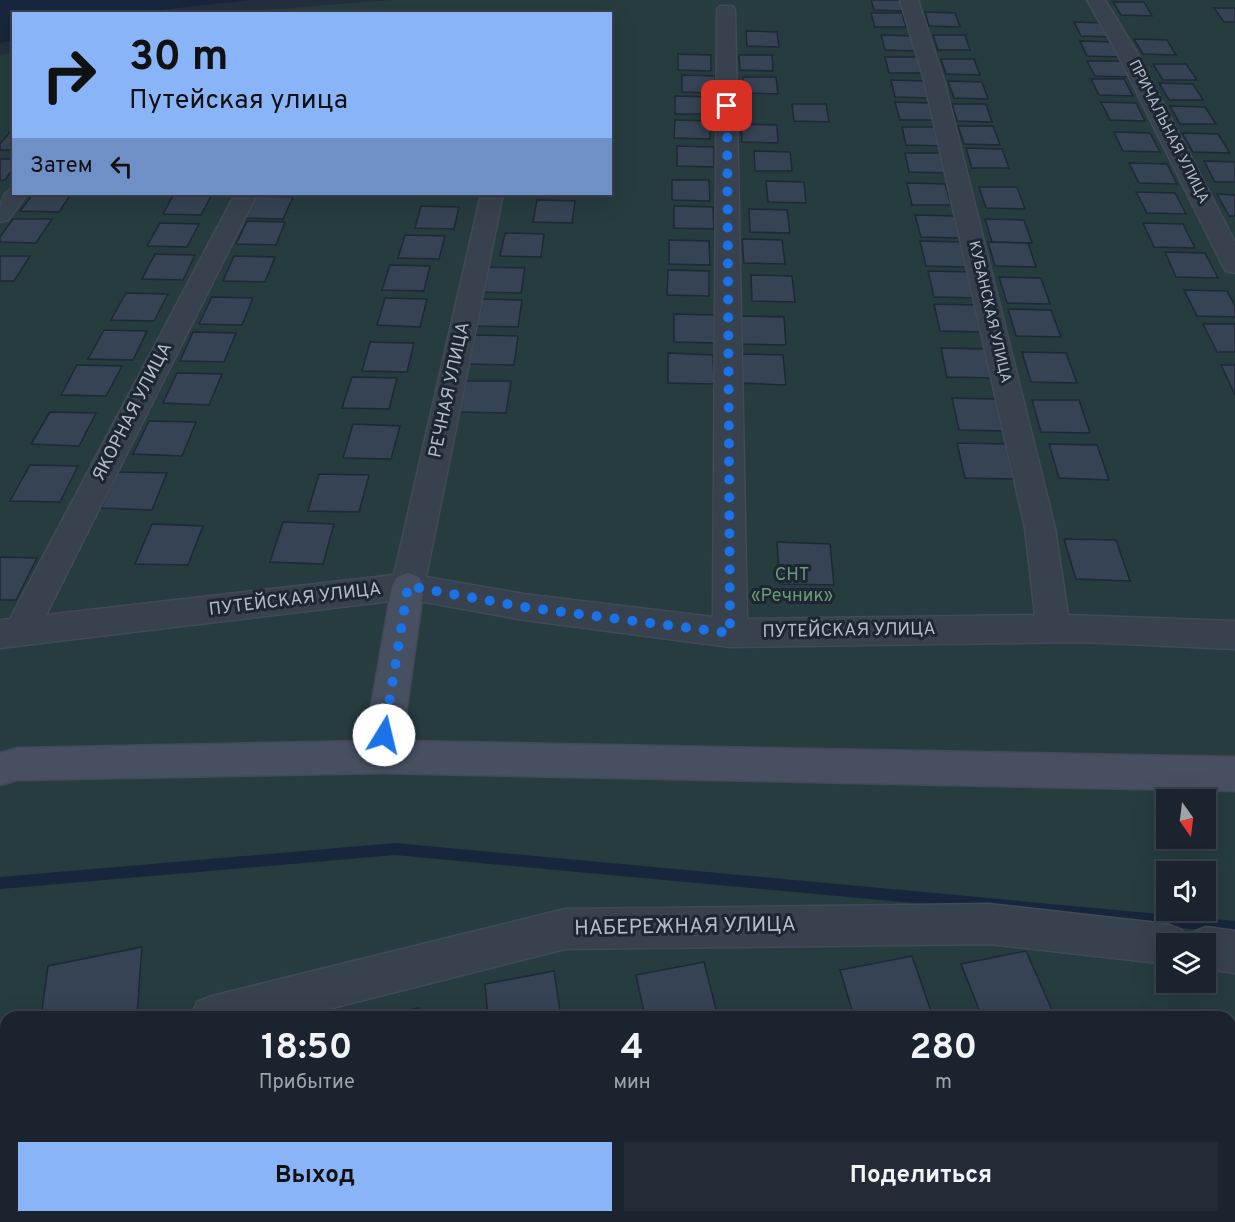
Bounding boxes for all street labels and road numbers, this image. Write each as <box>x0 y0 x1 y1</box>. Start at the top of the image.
street label: ПРИЧАЛЬНАЯ УЛИЦА <box>1124 57 1212 207</box>
street label: КУБАНСКАЯ УЛИЦА <box>963 239 1015 385</box>
street label: РЕЧНАЯ УЛИЦА <box>424 320 476 460</box>
street label: ЯКОРНАЯ УЛИЦА <box>88 339 178 485</box>
street label: ПУТЕЙСКАЯ УЛИЦА <box>207 576 382 622</box>
street label: ПУТЕЙСКАЯ УЛИЦА <box>762 616 936 644</box>
street label: НАБЕРЕЖНАЯ УЛИЦА <box>574 912 796 942</box>

